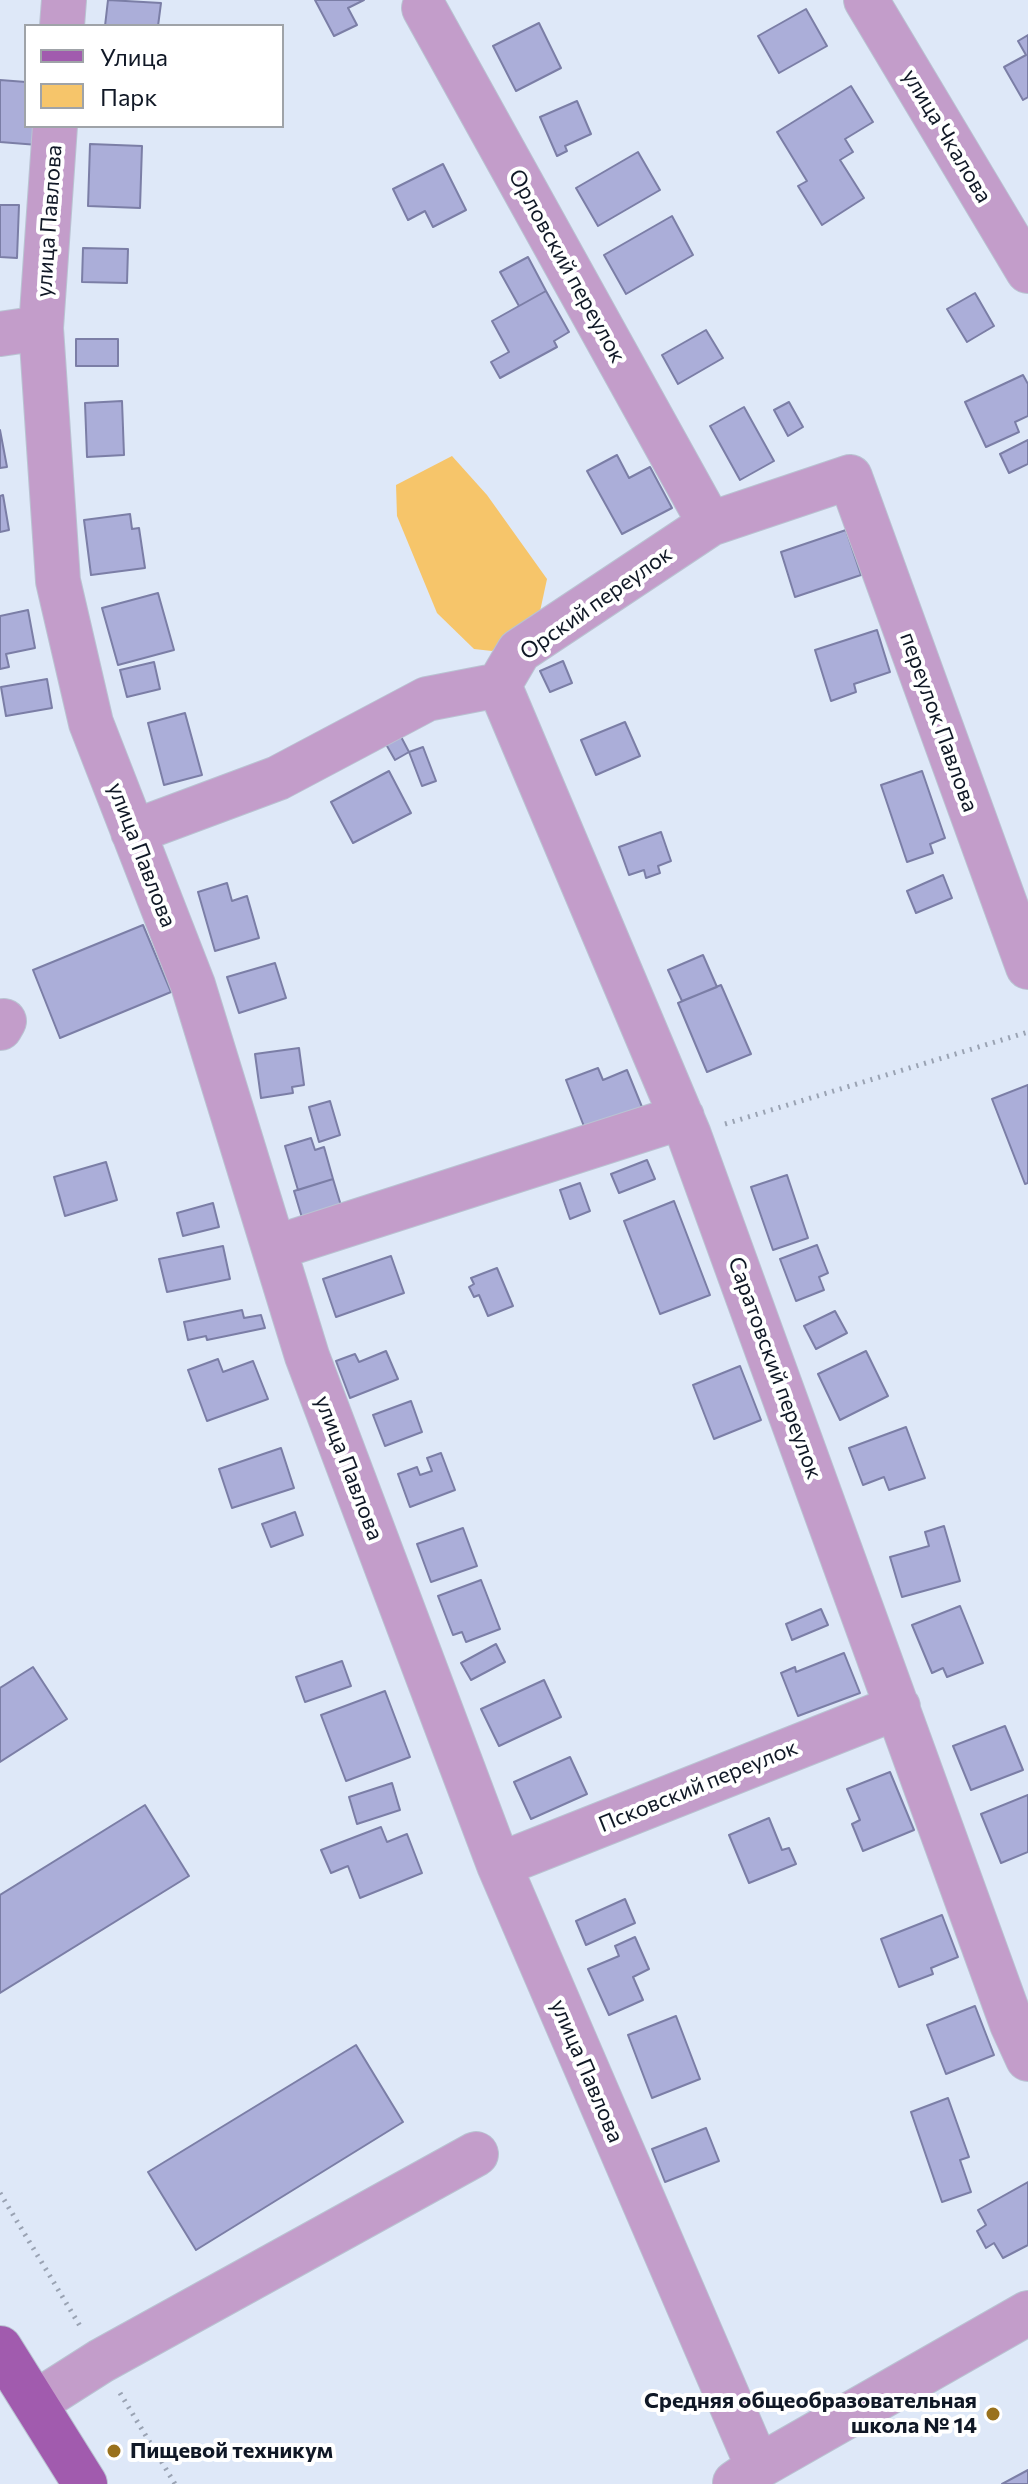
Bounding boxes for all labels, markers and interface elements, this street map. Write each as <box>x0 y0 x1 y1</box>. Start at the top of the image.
legend <box>24 24 284 128</box>
text: Улица <box>100 42 168 71</box>
street label: улица Чкалова <box>897 64 997 208</box>
text: Парк <box>100 82 157 111</box>
street label: улица Павлова <box>31 144 67 298</box>
street label: Орловский переулок <box>503 165 631 367</box>
street label: Орский переулок <box>515 541 677 665</box>
street label: переулок Павлова <box>894 629 984 815</box>
street label: улица Павлова <box>102 779 182 931</box>
street label: Саратовский переулок <box>723 1253 827 1483</box>
street label: улица Павлова <box>309 1392 389 1544</box>
street label: Псковский переулок <box>595 1734 801 1838</box>
street label: улица Павлова <box>545 1996 629 2146</box>
place label: Средняя общеобразовательная школа № 14 <box>644 2388 977 2440</box>
marker: Средняя общеобразовательная школа № 14 <box>984 2405 1002 2423</box>
place label: Пищевой техникум <box>130 2438 333 2464</box>
marker: Пищевой техникум <box>105 2442 123 2460</box>

